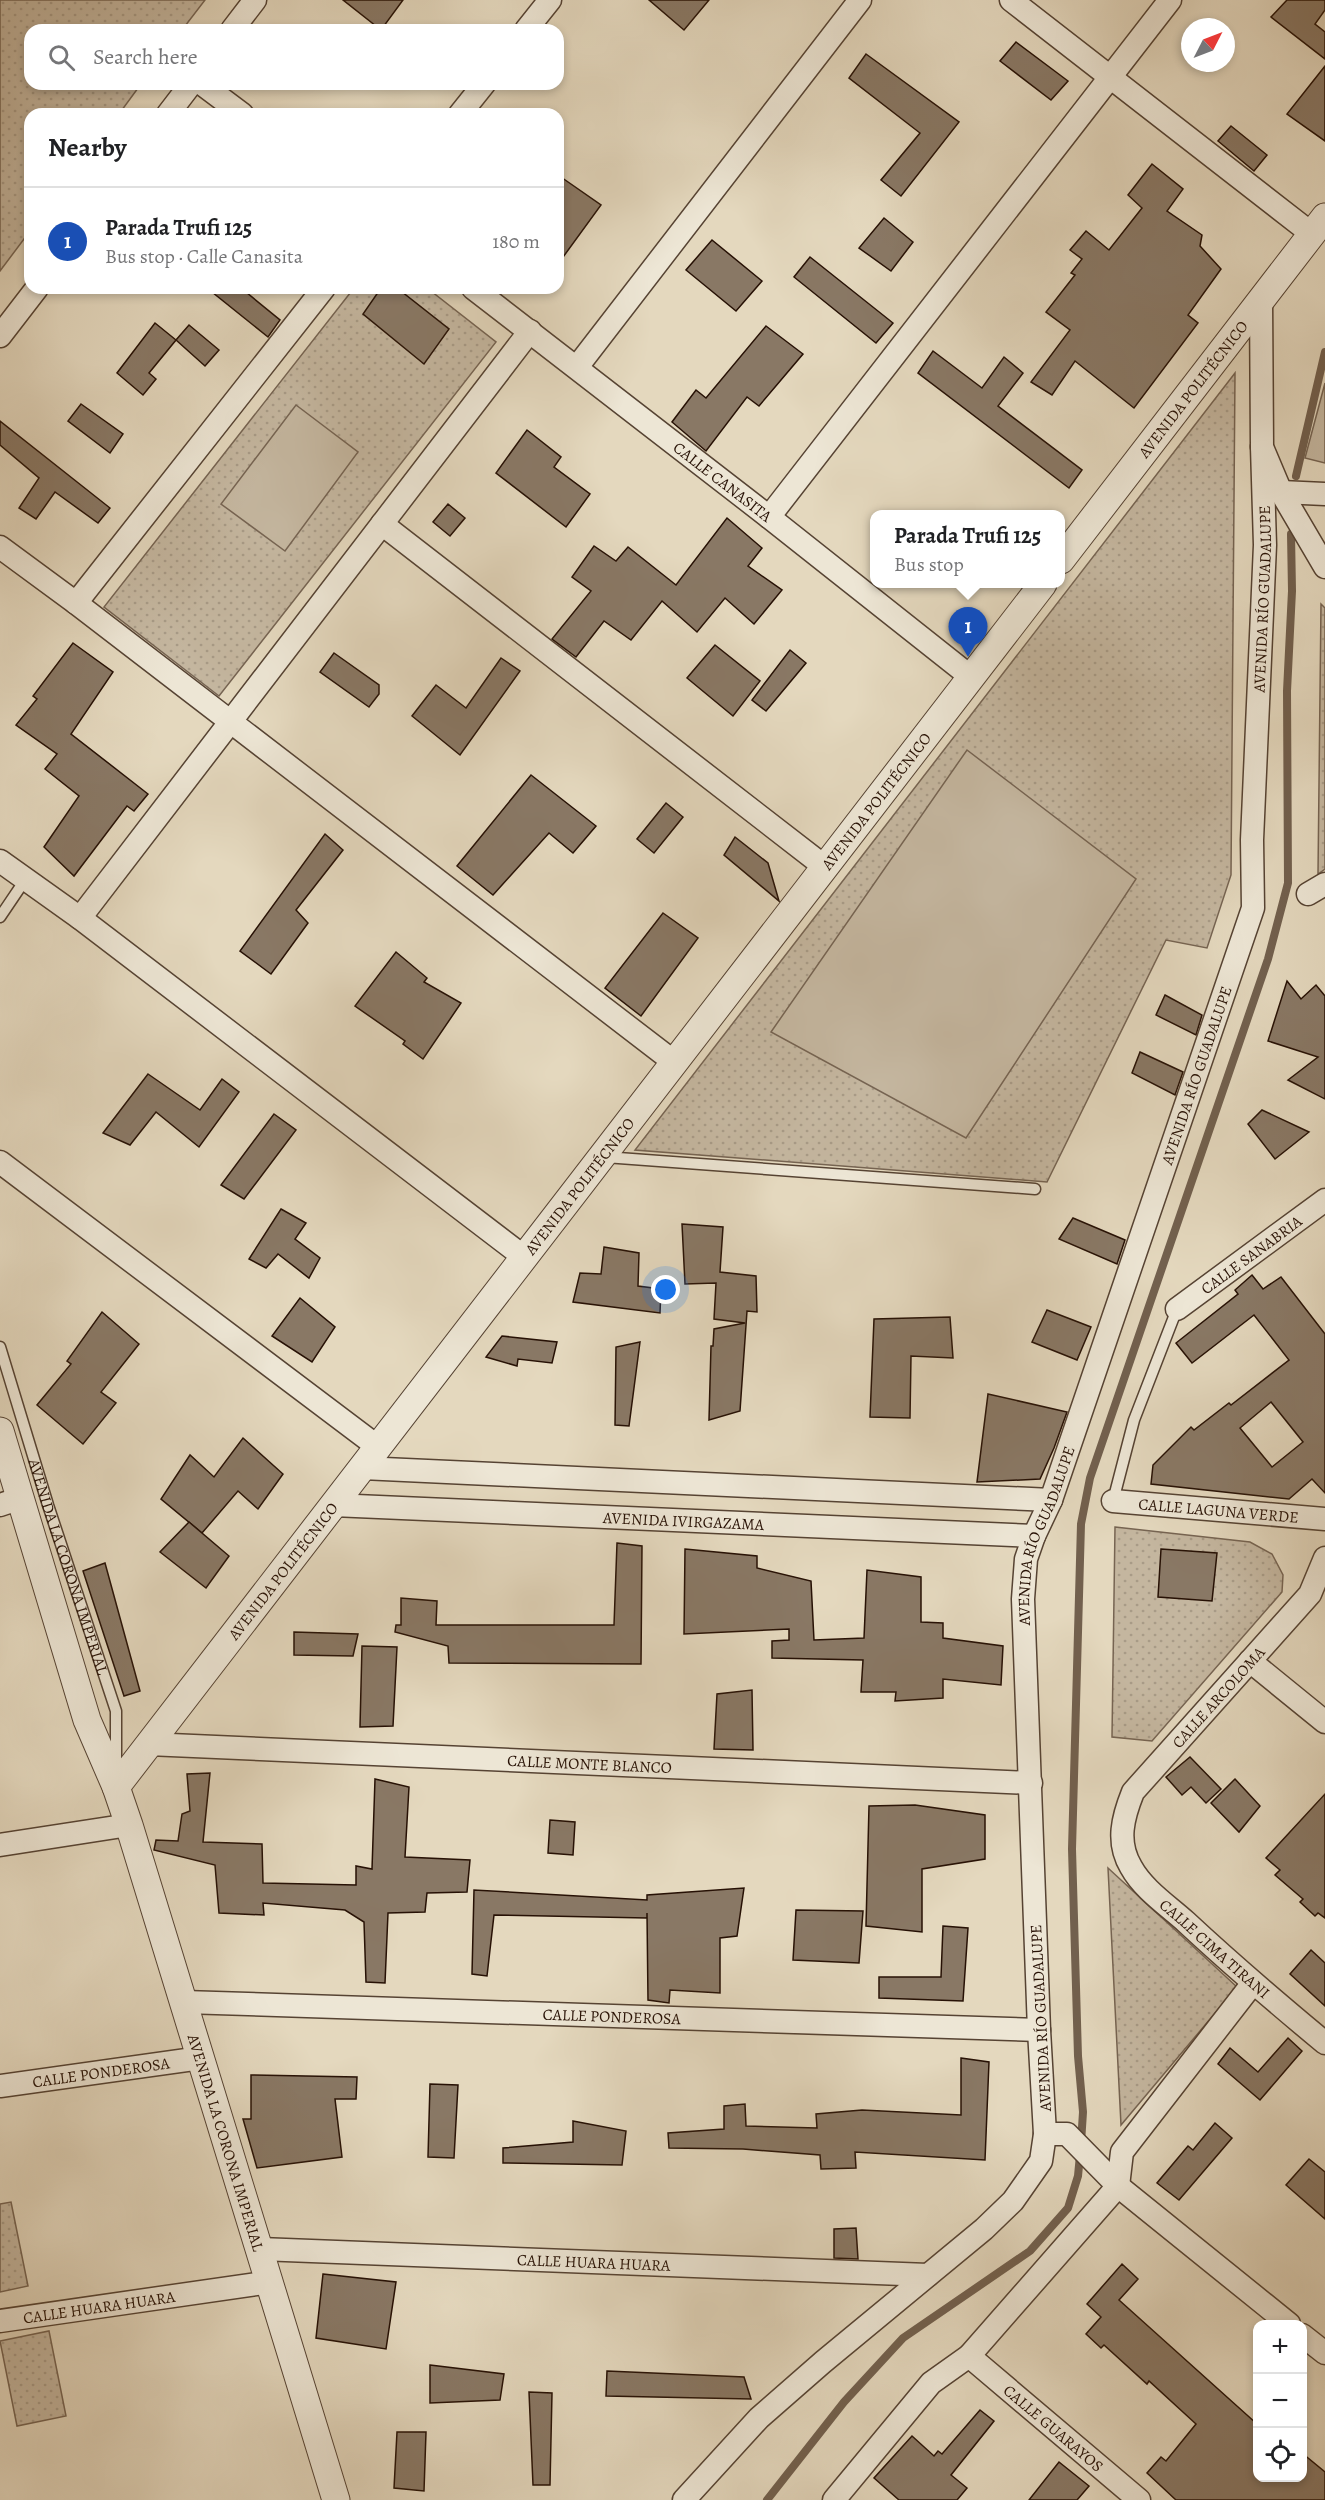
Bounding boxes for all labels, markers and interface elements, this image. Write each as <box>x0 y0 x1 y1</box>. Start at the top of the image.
north arrow <box>1181 18 1235 72</box>
search box <box>24 24 564 90</box>
icon: search <box>45 41 78 74</box>
text: Search here <box>93 42 198 72</box>
text: Nearby <box>48 130 127 165</box>
text: Parada Trufi 125 <box>105 213 252 243</box>
text: 1 <box>64 228 71 255</box>
text: 180 m <box>492 228 540 255</box>
text: Bus stop · Calle Canasita <box>105 243 303 270</box>
street label: AVENIDA POLITÉCNICO <box>1133 316 1254 464</box>
street label: CALLE CANASITA <box>668 437 777 528</box>
street label: AVENIDA RÍO GUADALUPE <box>1248 505 1277 694</box>
popup <box>870 510 1065 588</box>
text: Parada Trufi 125 <box>894 521 1041 551</box>
text: Bus stop <box>894 551 964 578</box>
pin: 1 <box>948 608 988 657</box>
street label: AVENIDA POLITÉCNICO <box>816 728 937 876</box>
street label: AVENIDA RÍO GUADALUPE <box>1156 983 1238 1169</box>
street label: AVENIDA POLITÉCNICO <box>519 1113 640 1260</box>
street label: CALLE SANABRIA <box>1197 1210 1307 1300</box>
your location <box>651 1275 680 1304</box>
street label: AVENIDA RÍO GUADALUPE <box>1013 1443 1081 1627</box>
street label: AVENIDA LA CORONA IMPERIAL <box>22 1455 114 1678</box>
street label: CALLE LAGUNA VERDE <box>1138 1493 1299 1529</box>
street label: AVENIDA POLITÉCNICO <box>223 1498 343 1645</box>
street label: AVENIDA IVIRGAZAMA <box>602 1507 765 1536</box>
street label: CALLE ARCOLOMA <box>1167 1642 1271 1753</box>
street label: CALLE MONTE BLANCO <box>507 1750 672 1779</box>
street label: CALLE CIMA TIRANI <box>1155 1894 1274 2004</box>
street label: AVENIDA RÍO GUADALUPE <box>1025 1924 1057 2113</box>
street label: CALLE PONDEROSA <box>542 2004 682 2030</box>
street label: AVENIDA LA CORONA IMPERIAL <box>181 2031 269 2255</box>
street label: CALLE PONDEROSA <box>31 2052 172 2093</box>
street label: CALLE HUARA HUARA <box>517 2249 671 2277</box>
street label: CALLE HUARA HUARA <box>22 2286 177 2330</box>
map controls <box>1253 2320 1307 2482</box>
button: + <box>1253 2320 1307 2374</box>
button: − <box>1253 2374 1307 2428</box>
street label: CALLE GUARAYOS <box>998 2380 1108 2477</box>
button: locate <box>1253 2428 1307 2482</box>

